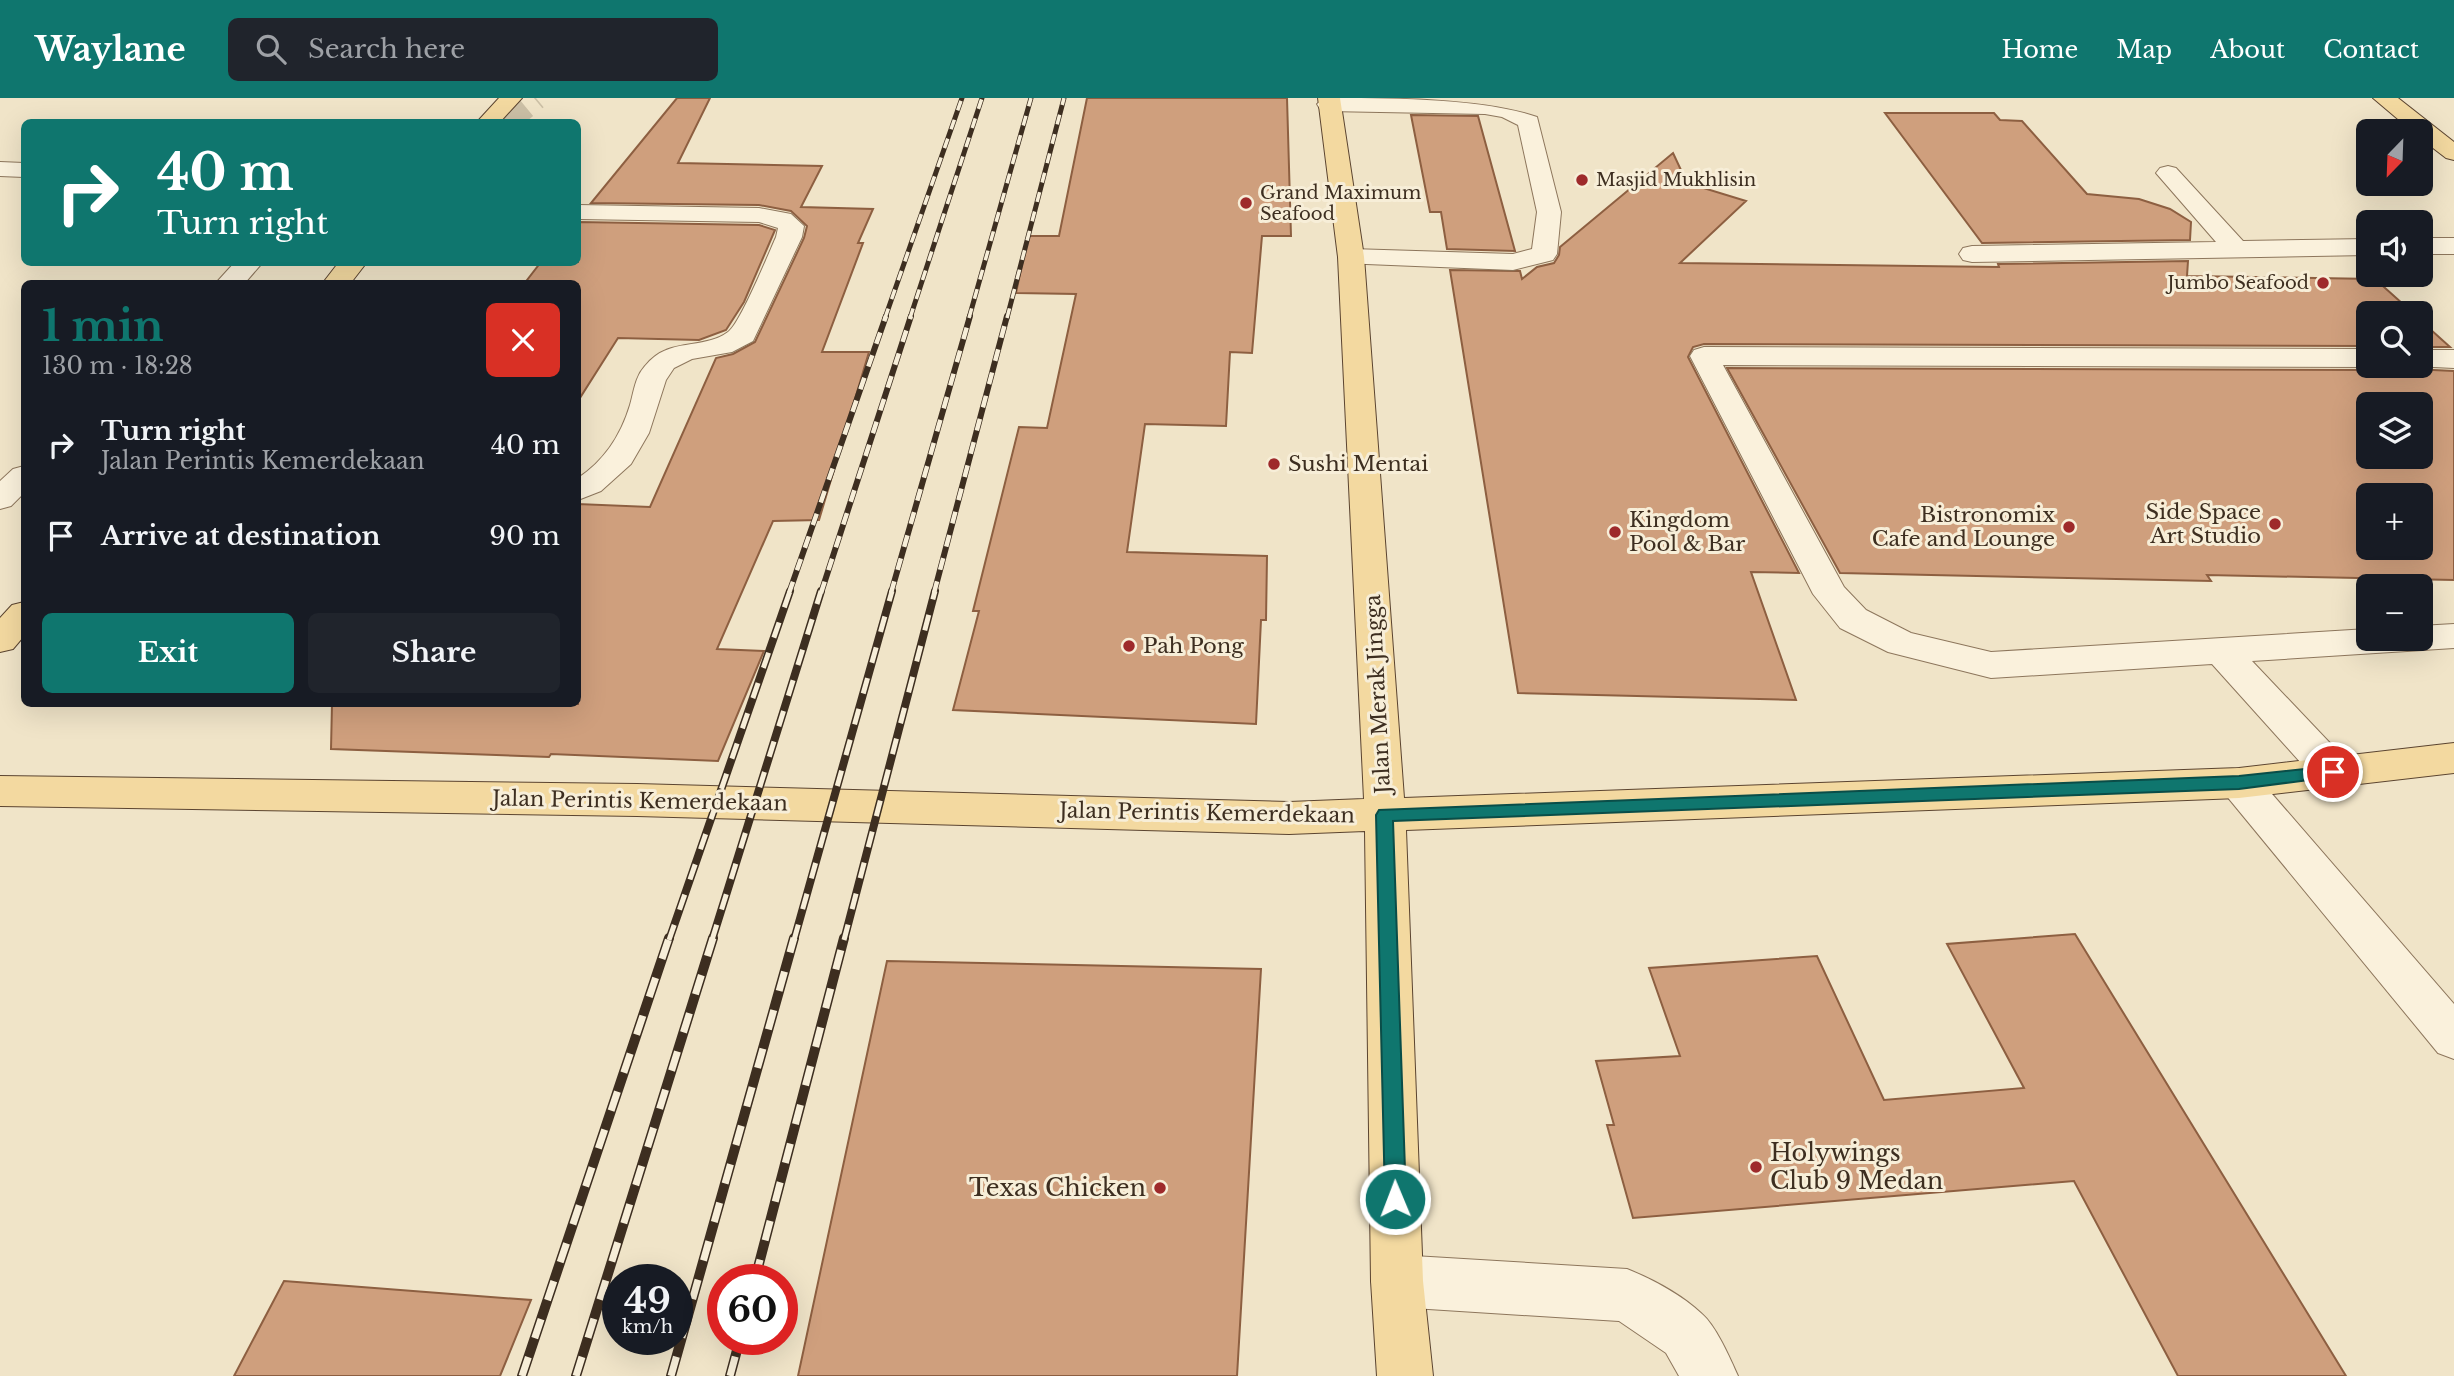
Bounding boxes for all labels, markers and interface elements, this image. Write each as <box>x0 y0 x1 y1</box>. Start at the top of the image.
search box <box>228 18 718 81</box>
text: Waylane <box>35 29 186 70</box>
icon: search <box>252 30 290 68</box>
text: Search here <box>308 33 465 65</box>
text: Home <box>2002 35 2078 64</box>
text: Map <box>2116 35 2172 64</box>
text: About <box>2210 35 2285 64</box>
text: Contact <box>2323 35 2419 64</box>
north arrow <box>2356 119 2432 196</box>
map controls <box>2356 119 2433 651</box>
text: 40 m <box>157 142 294 203</box>
icon: right <box>42 147 133 238</box>
place label: Masjid Mukhlisin <box>1596 169 1756 191</box>
marker: Masjid Mukhlisin <box>1574 172 1590 188</box>
place label: Grand Maximum Seafood <box>1260 182 1421 225</box>
marker: Grand Maximum Seafood <box>1238 195 1254 211</box>
text: Turn right <box>157 203 328 243</box>
button: sound <box>2356 210 2433 287</box>
place label: Jumbo Seafood <box>2165 272 2309 294</box>
marker: Jumbo Seafood <box>2315 275 2331 291</box>
text: 1 min <box>42 300 164 352</box>
button: search <box>2356 301 2433 378</box>
button: close <box>486 303 560 377</box>
text: 130 m · 18:28 <box>42 352 193 380</box>
button: layers <box>2356 392 2433 469</box>
text: Turn right <box>101 415 246 447</box>
icon: right <box>42 426 80 464</box>
text: 40 m <box>491 429 560 461</box>
text: Jalan Perintis Kemerdekaan <box>101 447 425 475</box>
place label: Sushi Mentai <box>1288 451 1428 477</box>
marker: Sushi Mentai <box>1266 456 1282 472</box>
button: + <box>2356 483 2433 560</box>
place label: Side Space Art Studio <box>2145 499 2261 549</box>
place label: Bistronomix Cafe and Lounge <box>1872 502 2055 552</box>
place label: Kingdom Pool & Bar <box>1629 507 1745 557</box>
marker: Side Space Art Studio <box>2267 516 2283 532</box>
icon: arrive <box>42 517 80 555</box>
marker: Bistronomix Cafe and Lounge <box>2061 519 2077 535</box>
text: Arrive at destination <box>101 520 381 552</box>
text: 90 m <box>489 520 560 552</box>
marker: Kingdom Pool & Bar <box>1607 524 1623 540</box>
button: − <box>2356 574 2433 651</box>
street label: Jalan Merak Jingga <box>1360 593 1396 797</box>
button: Exit <box>42 613 294 693</box>
button: Share <box>308 613 560 693</box>
place label: Pah Pong <box>1143 633 1244 659</box>
marker: Pah Pong <box>1121 638 1137 654</box>
pin <box>2303 742 2363 802</box>
icon: arrive <box>2314 753 2352 791</box>
street label: Jalan Perintis Kemerdekaan <box>489 785 788 817</box>
street label: Jalan Perintis Kemerdekaan <box>1056 797 1355 829</box>
place label: Holywings Club 9 Medan <box>1770 1138 1943 1195</box>
marker: Holywings Club 9 Medan <box>1748 1159 1764 1175</box>
position arrow <box>1358 1162 1432 1236</box>
place label: Texas Chicken <box>969 1173 1146 1202</box>
marker: Texas Chicken <box>1152 1180 1168 1196</box>
speed limit sign: 60 <box>707 1264 798 1355</box>
text: 49 <box>624 1279 671 1322</box>
text: km/h <box>622 1316 673 1338</box>

